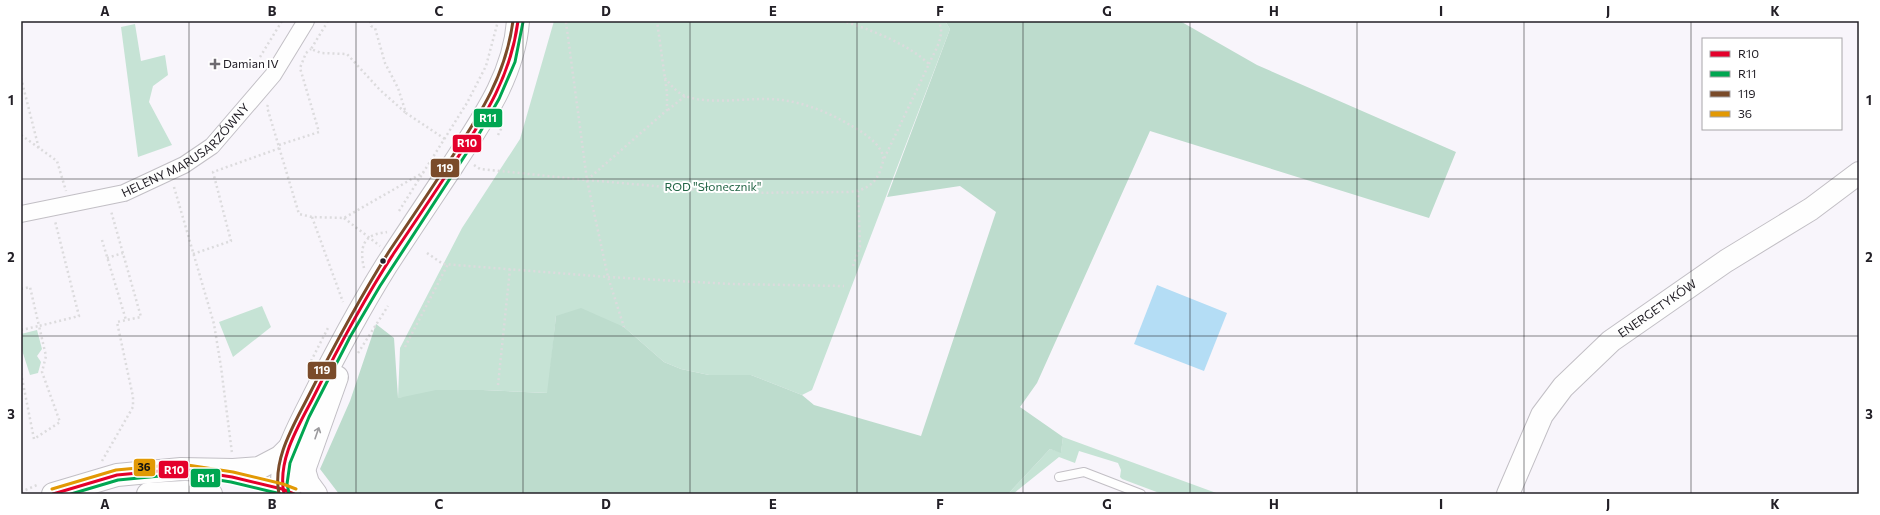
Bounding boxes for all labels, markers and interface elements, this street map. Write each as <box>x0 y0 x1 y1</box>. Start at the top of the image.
text: A <box>100 3 110 19</box>
text: B <box>268 3 277 19</box>
text: C <box>435 3 444 19</box>
text: D <box>601 3 611 19</box>
text: E <box>769 3 777 19</box>
text: F <box>936 3 944 19</box>
text: G <box>1102 3 1112 19</box>
text: H <box>1269 3 1279 19</box>
text: I <box>1439 3 1443 19</box>
text: J <box>1606 3 1610 19</box>
text: K <box>1770 3 1780 19</box>
legend <box>1702 38 1842 130</box>
text: R10 <box>1738 46 1759 60</box>
place label: Damian IV <box>223 56 279 70</box>
marker: Damian IV <box>210 59 220 69</box>
text: R11 <box>1738 66 1756 80</box>
text: 119 <box>1738 86 1756 100</box>
text: 1 <box>8 92 14 108</box>
text: 1 <box>1866 92 1872 108</box>
street label: HELENY MARUSARZÓWNY <box>119 100 252 199</box>
text: 36 <box>1738 106 1752 120</box>
line badge: R11 <box>473 108 503 128</box>
text: R11 <box>479 111 497 124</box>
line badge: R10 <box>452 134 482 153</box>
text: R10 <box>457 136 477 149</box>
line badge: 119 <box>430 158 460 178</box>
text: 119 <box>437 161 454 174</box>
park label: ROD "Słonecznik" <box>664 179 762 193</box>
text: 2 <box>7 249 15 265</box>
text: 2 <box>1865 249 1873 265</box>
unlabelled marker <box>378 256 388 266</box>
street label: ENERGETYKÓW <box>1615 276 1699 340</box>
line badge: 119 <box>307 361 337 380</box>
text: 119 <box>314 363 331 376</box>
text: 3 <box>7 406 15 422</box>
text: 3 <box>1865 406 1873 422</box>
one-way arrow <box>314 426 321 439</box>
line badge: 36 <box>133 458 156 477</box>
text: 36 <box>137 460 151 473</box>
line badge: R10 <box>158 460 189 479</box>
text: R10 <box>164 463 184 476</box>
line badge: R11 <box>190 468 221 488</box>
text: R11 <box>197 471 215 484</box>
text: A <box>100 496 110 512</box>
text: B <box>268 496 277 512</box>
text: C <box>435 496 444 512</box>
text: D <box>601 496 611 512</box>
text: E <box>769 496 777 512</box>
text: F <box>936 496 944 512</box>
text: G <box>1102 496 1112 512</box>
text: H <box>1269 496 1279 512</box>
text: I <box>1439 496 1443 512</box>
text: J <box>1606 496 1610 512</box>
text: K <box>1770 496 1780 512</box>

